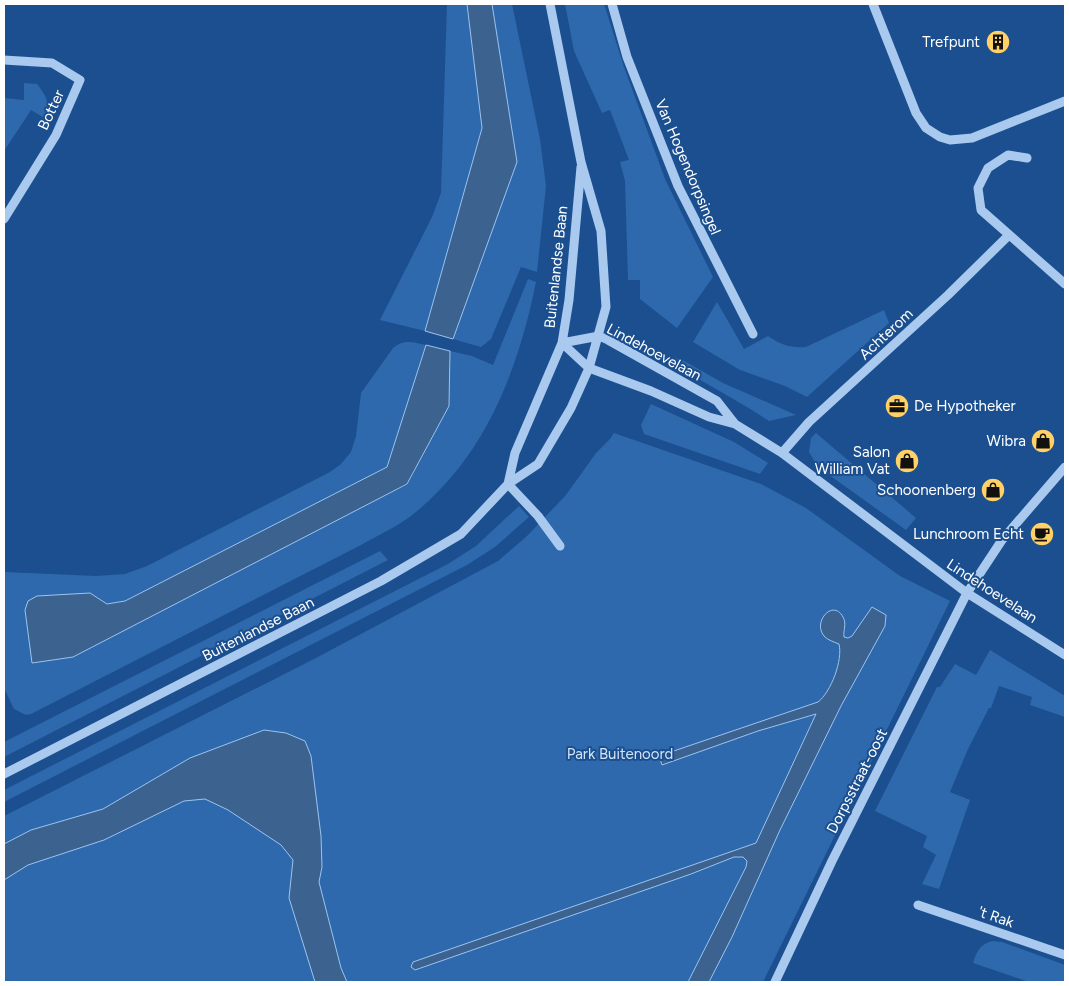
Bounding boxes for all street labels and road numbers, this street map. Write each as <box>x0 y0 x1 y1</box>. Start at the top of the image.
street label: Botter <box>34 87 68 133</box>
street label: Van Hogendorpsingel <box>651 97 725 237</box>
street label: Buitenlandse Baan <box>541 205 571 329</box>
street label: Achterom <box>855 305 917 363</box>
street label: Lindehoevelaan <box>604 320 704 384</box>
street label: Lindehoevelaan <box>943 555 1041 627</box>
street label: Buitenlandse Baan <box>199 593 317 665</box>
street label: Dorpsstraat-oost <box>823 725 891 836</box>
street label: 't Rak <box>976 903 1017 932</box>

